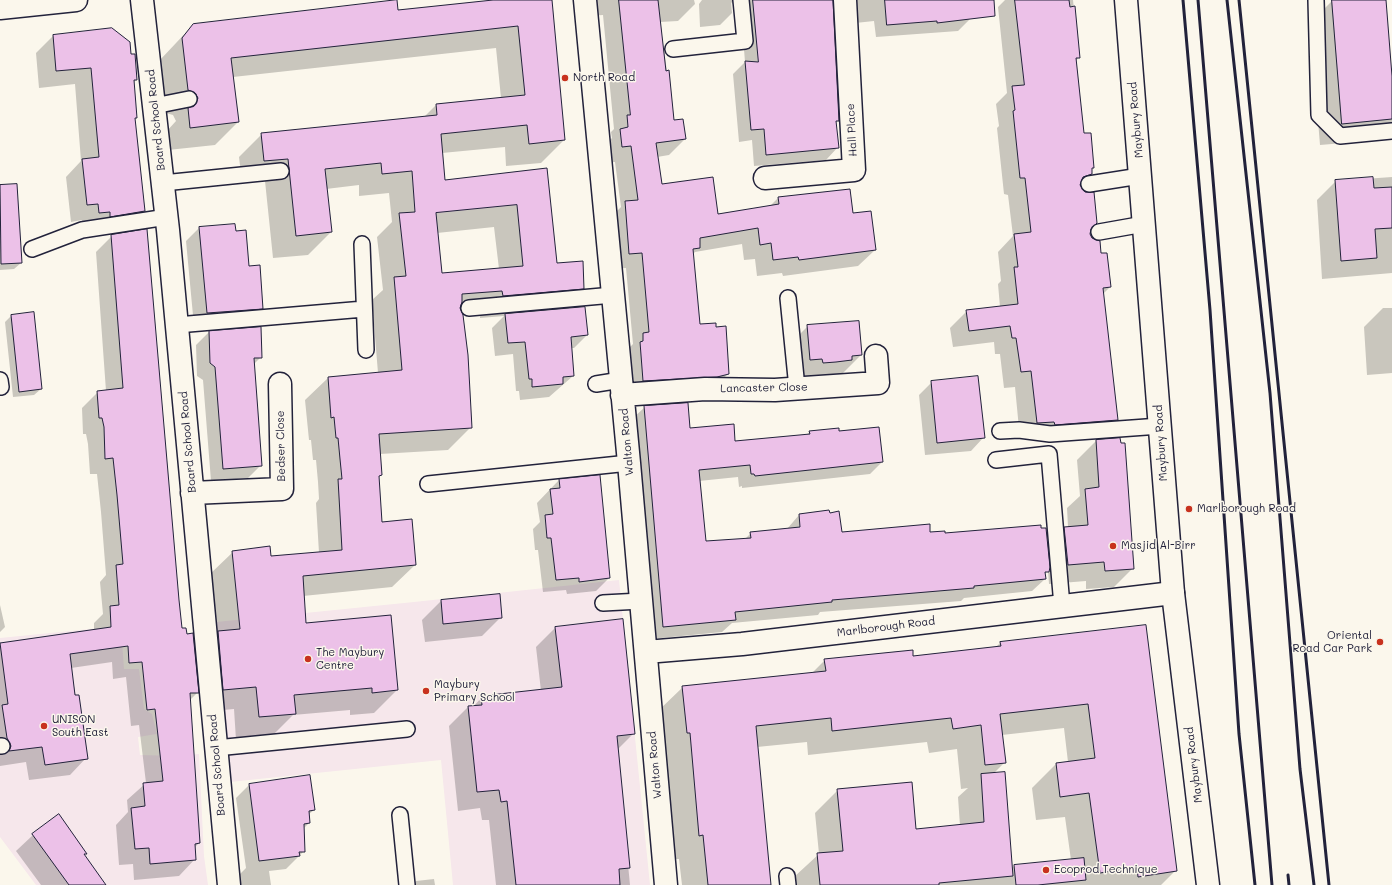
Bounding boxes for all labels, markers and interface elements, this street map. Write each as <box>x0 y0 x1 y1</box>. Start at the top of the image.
street label: Board School Road <box>144 69 168 171</box>
place label: North Road <box>573 71 635 85</box>
marker: North Road <box>560 73 570 83</box>
street label: Maybury Road <box>1126 81 1146 159</box>
street label: Hall Place <box>844 103 860 157</box>
street label: Lancaster Close <box>720 381 808 395</box>
street label: Board School Road <box>177 391 199 493</box>
street label: Maybury Road <box>1152 404 1170 482</box>
street label: Walton Road <box>617 408 637 476</box>
street label: Bedser Close <box>274 410 288 482</box>
place label: Marlborough Road <box>1197 502 1296 516</box>
marker: Marlborough Road <box>1184 504 1194 514</box>
place label: Masjid Al-Birr <box>1121 539 1196 553</box>
marker: Masjid Al-Birr <box>1108 541 1118 551</box>
street label: Marlborough Road <box>836 614 936 640</box>
place label: Oriental Road Car Park <box>1292 629 1372 655</box>
marker: Oriental Road Car Park <box>1375 637 1385 647</box>
place label: The Maybury Centre <box>316 646 384 672</box>
marker: The Maybury Centre <box>303 654 313 664</box>
place label: Maybury Primary School <box>434 678 515 704</box>
marker: Maybury Primary School <box>421 686 431 696</box>
place label: UNISON South East <box>52 713 109 739</box>
street label: Board School Road <box>206 714 228 816</box>
marker: UNISON South East <box>39 721 49 731</box>
street label: Maybury Road <box>1183 726 1205 804</box>
street label: Walton Road <box>645 731 665 799</box>
place label: Ecoprod Technique <box>1054 863 1158 877</box>
marker: Ecoprod Technique <box>1041 865 1051 875</box>

